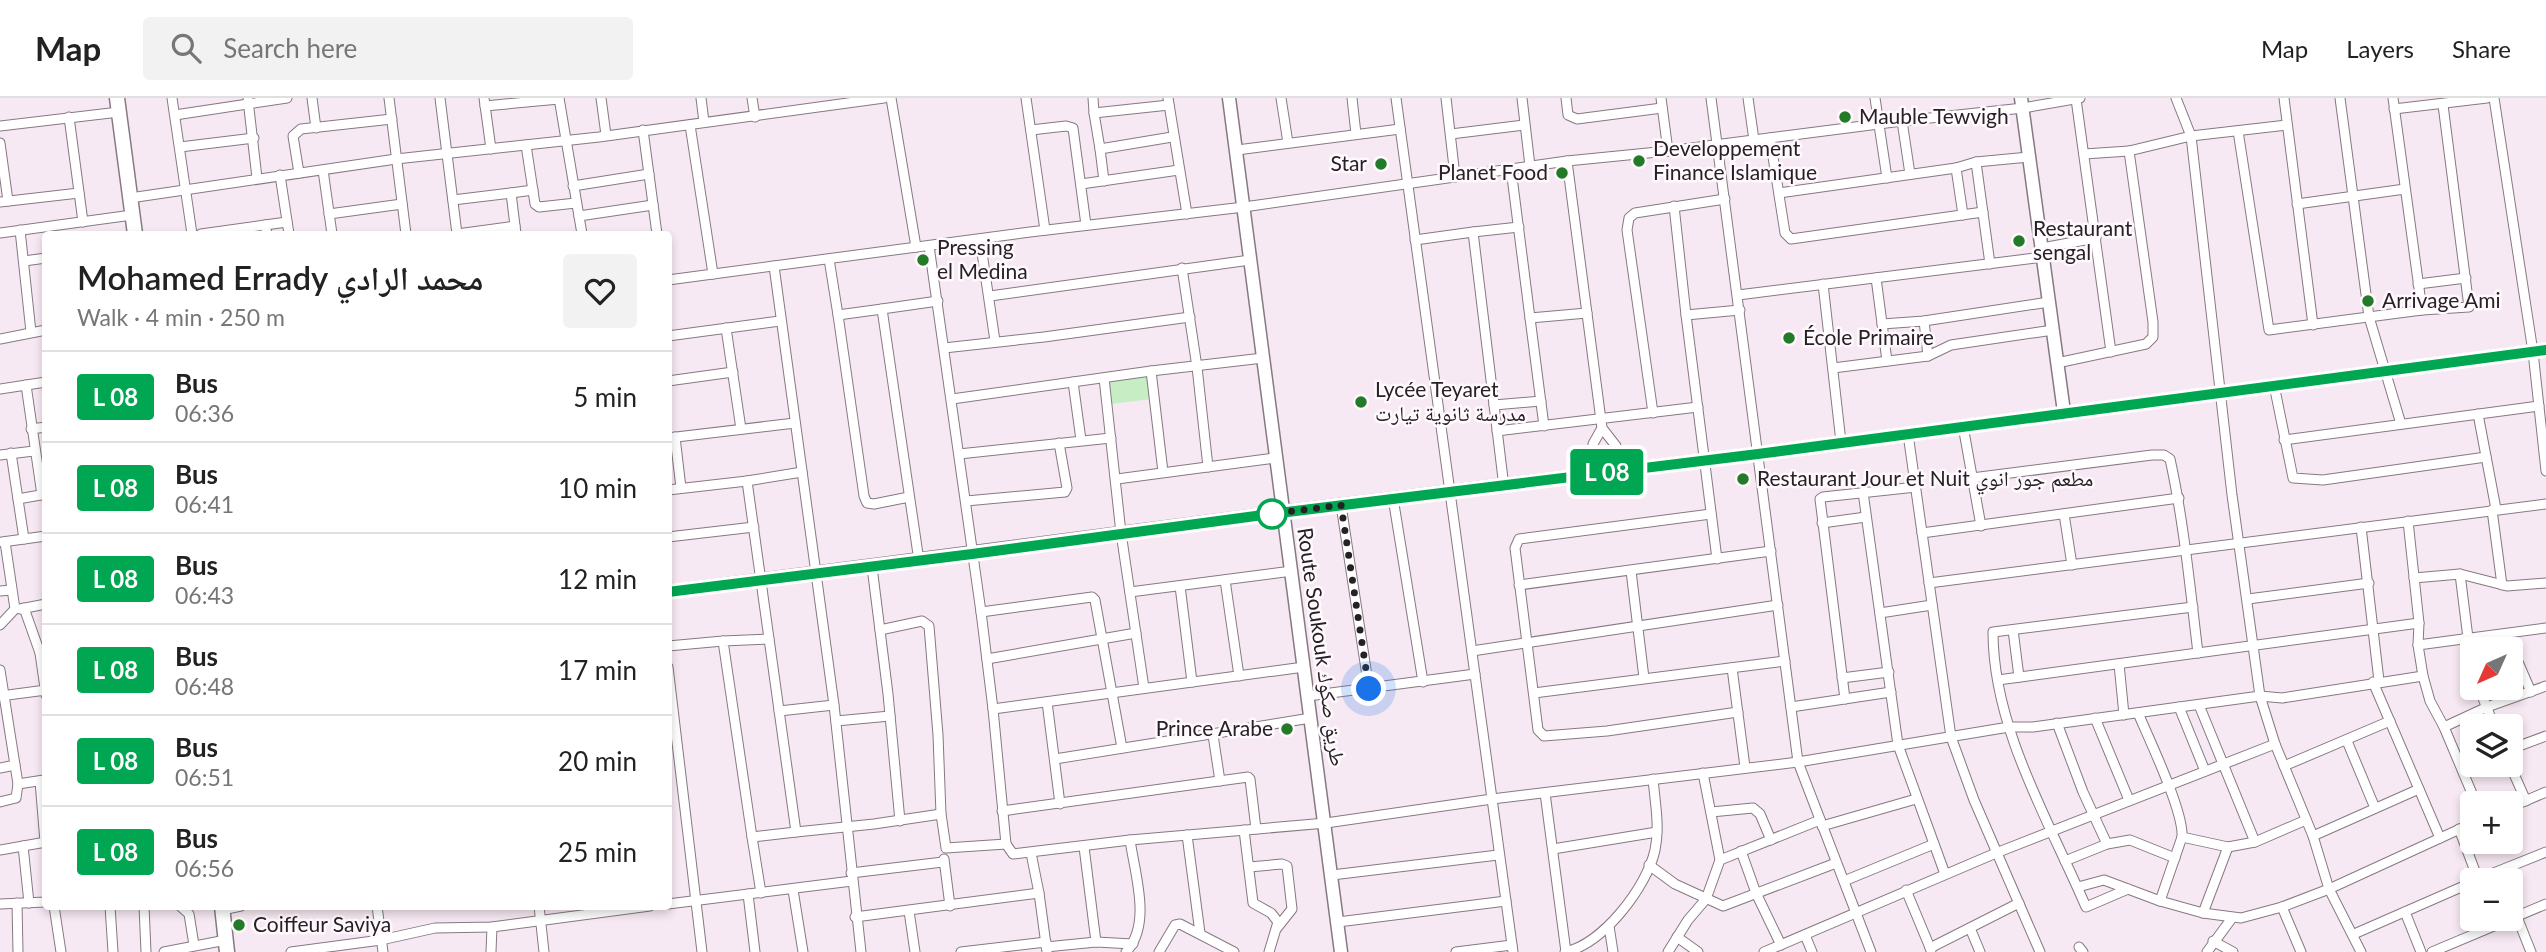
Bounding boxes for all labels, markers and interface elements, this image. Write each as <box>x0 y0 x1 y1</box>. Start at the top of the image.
search box <box>143 17 633 80</box>
text: Map <box>35 28 101 68</box>
icon: search <box>167 29 205 67</box>
text: Search here <box>223 32 357 64</box>
text: Map <box>2261 34 2308 63</box>
text: Layers <box>2346 34 2414 63</box>
text: Share <box>2452 34 2511 63</box>
place label: Mauble Tewvigh <box>1859 103 2009 128</box>
marker: Mauble Tewvigh <box>1837 109 1853 125</box>
place label: Developpement Finance Islamique <box>1653 135 1817 184</box>
place label: Star <box>1330 150 1367 175</box>
marker: Developpement Finance Islamique <box>1631 153 1647 169</box>
marker: Star <box>1373 156 1389 172</box>
place label: Planet Food <box>1438 159 1548 184</box>
marker: Planet Food <box>1554 165 1570 181</box>
place label: Restaurant sengal <box>2033 215 2133 264</box>
marker: Restaurant sengal <box>2011 233 2027 249</box>
place label: Pressing el Medina <box>937 234 1028 283</box>
marker: Pressing el Medina <box>915 252 931 268</box>
button: heart <box>563 254 637 328</box>
text: Mohamed Errady محمد الرادي <box>77 257 483 297</box>
place label: Arrivage Ami <box>2382 287 2501 312</box>
marker: Arrivage Ami <box>2360 293 2376 309</box>
text: Walk · 4 min · 250 m <box>77 303 285 331</box>
place label: École Primaire <box>1803 324 1934 349</box>
marker: École Primaire <box>1781 330 1797 346</box>
text: Bus <box>175 367 218 399</box>
place label: Lycée Teyaret مدرسة ثانوية تيارت <box>1375 376 1526 425</box>
text: 5 min <box>573 381 637 413</box>
text: L 08 <box>93 382 138 411</box>
marker: Lycée Teyaret مدرسة ثانوية تيارت <box>1353 394 1369 410</box>
text: 06:36 <box>175 399 234 427</box>
line badge: L 08 <box>1558 449 1656 495</box>
text: L 08 <box>1584 457 1630 486</box>
text: Bus <box>175 458 218 490</box>
place label: Restaurant Jour et Nuit مطعم جور انوي <box>1757 465 2093 495</box>
marker: Restaurant Jour et Nuit مطعم جور انوي <box>1735 471 1751 487</box>
text: 10 min <box>558 472 637 504</box>
text: L 08 <box>93 473 138 502</box>
text: 06:41 <box>175 490 234 518</box>
unlabelled marker <box>1257 499 1287 529</box>
street label: Route Soukouk طريق صكوك <box>1291 526 1352 768</box>
text: Bus <box>175 549 218 581</box>
text: 12 min <box>558 563 637 595</box>
text: L 08 <box>93 564 138 593</box>
text: 06:43 <box>175 581 234 609</box>
north arrow <box>2460 637 2524 700</box>
map controls <box>2460 637 2523 931</box>
text: Bus <box>175 640 218 672</box>
text: 17 min <box>558 654 637 686</box>
text: L 08 <box>93 655 138 684</box>
your location <box>1351 671 1386 706</box>
text: 06:48 <box>175 672 234 700</box>
button: layers <box>2460 714 2523 777</box>
place label: Prince Arabe <box>1156 715 1273 740</box>
marker: Prince Arabe <box>1279 721 1295 737</box>
text: Bus <box>175 731 218 763</box>
text: 20 min <box>558 745 637 777</box>
text: L 08 <box>93 746 138 775</box>
text: 06:51 <box>175 763 234 791</box>
button: + <box>2460 791 2523 854</box>
text: Bus <box>175 822 218 854</box>
text: 25 min <box>558 836 637 868</box>
text: L 08 <box>93 837 138 866</box>
text: 06:56 <box>175 854 234 882</box>
button: − <box>2460 868 2523 931</box>
place label: Coiffeur Saviya <box>253 911 391 936</box>
marker: Coiffeur Saviya <box>231 917 247 933</box>

